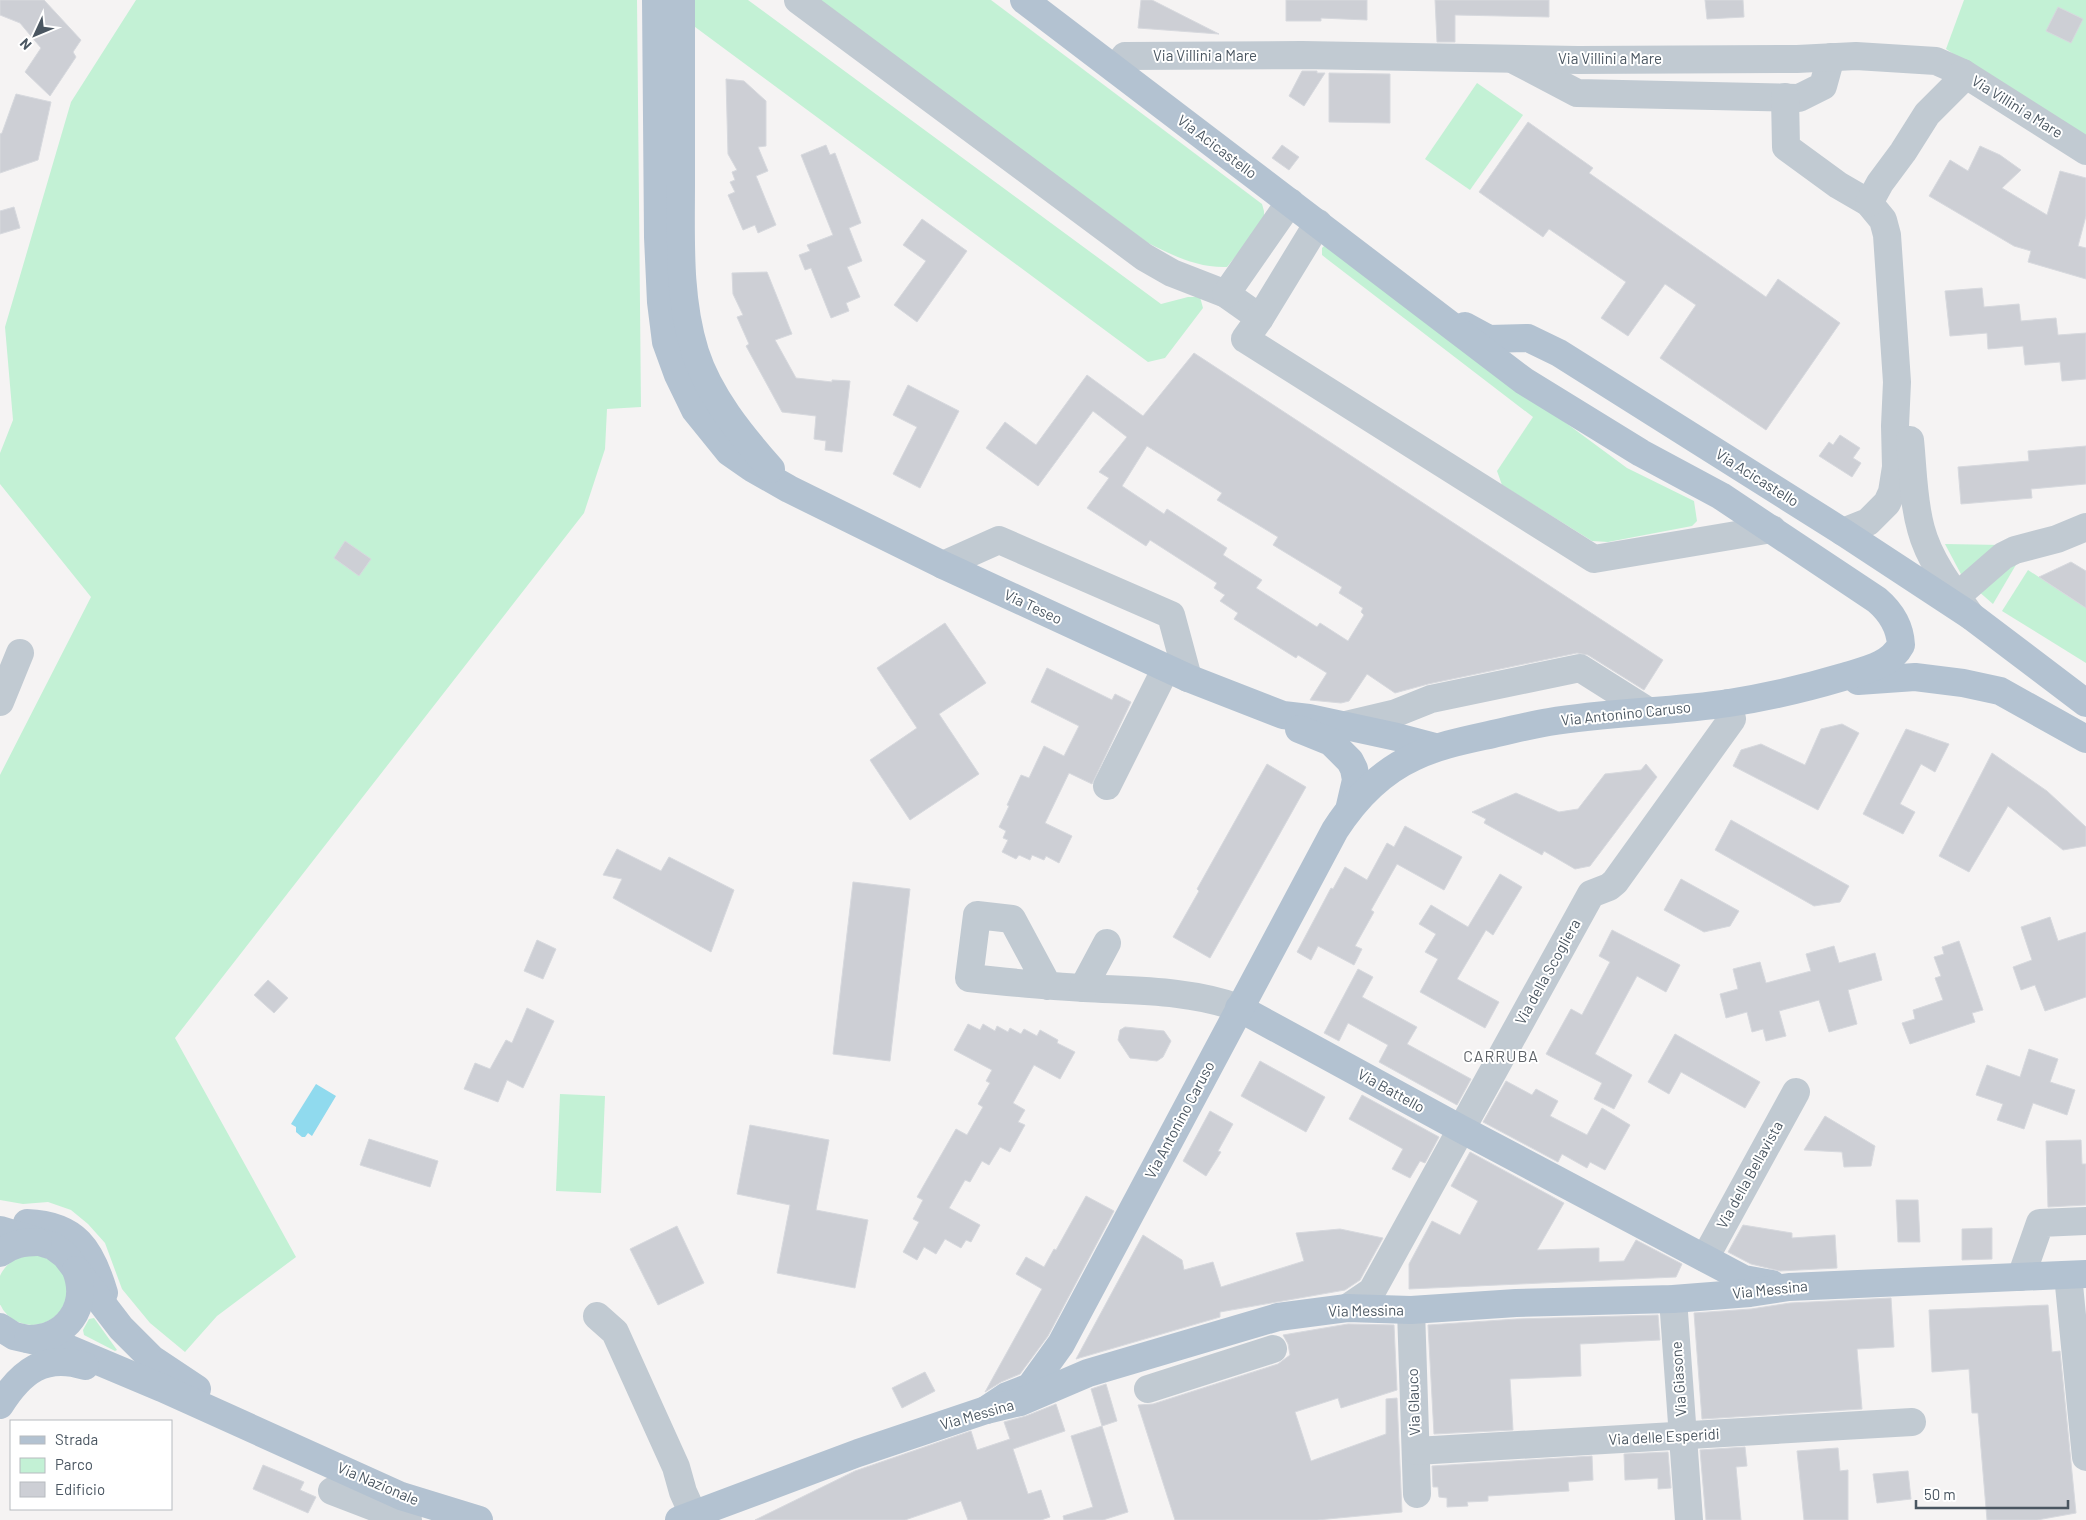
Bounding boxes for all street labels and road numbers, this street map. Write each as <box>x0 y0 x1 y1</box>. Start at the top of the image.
street label: Via Villini a Mare <box>1153 46 1257 64</box>
street label: Via Villini a Mare <box>1558 49 1662 67</box>
street label: Via Villini a Mare <box>1969 71 2066 141</box>
street label: Via Acicastello <box>1174 110 1261 182</box>
street label: Via Acicastello <box>1713 444 1803 510</box>
street label: Via Teseo <box>1001 585 1065 627</box>
street label: Via Antonino Caruso <box>1560 697 1692 729</box>
street label: Via della Scogliera <box>1511 915 1584 1028</box>
street label: Via Antonino Caruso <box>1141 1058 1218 1181</box>
street label: Via Battello <box>1355 1064 1428 1116</box>
street label: Via della Bellavista <box>1712 1118 1786 1231</box>
street label: Via Messina <box>1731 1276 1808 1302</box>
street label: Via Messina <box>1328 1300 1404 1320</box>
street label: Via Giasone <box>1666 1341 1690 1417</box>
street label: Via Glauco <box>1403 1368 1423 1436</box>
street label: Via Messina <box>938 1395 1016 1433</box>
street label: Via delle Esperidi <box>1608 1424 1720 1448</box>
street label: Via Nazionale <box>335 1458 422 1508</box>

